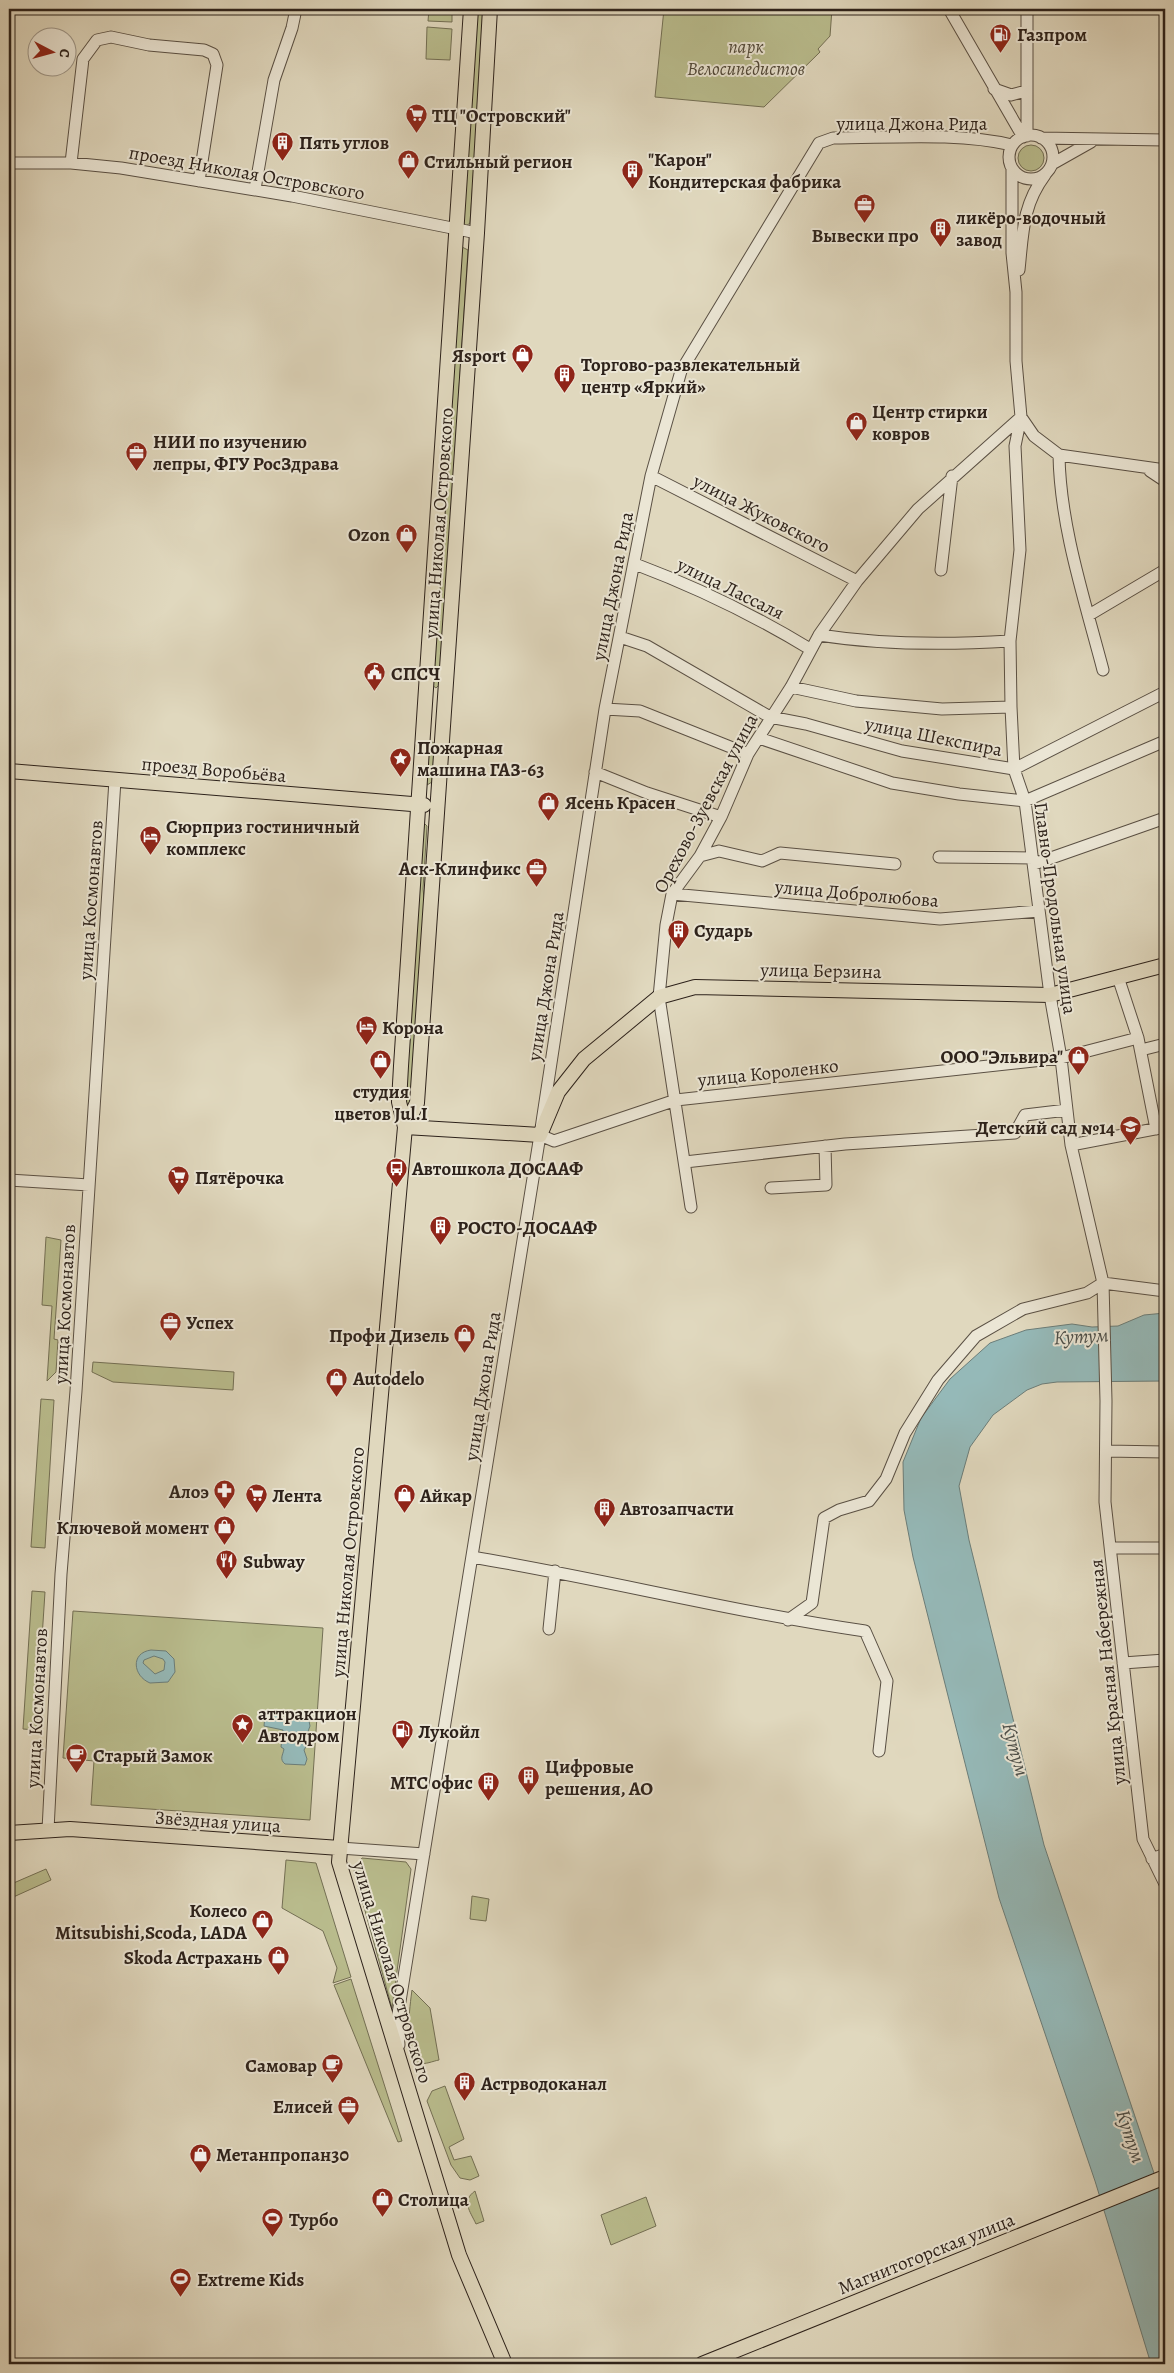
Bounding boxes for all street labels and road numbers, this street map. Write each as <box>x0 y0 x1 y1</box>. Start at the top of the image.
street label: улица Джона Рида <box>835 111 988 137</box>
street label: проезд Николая Островского <box>127 139 367 207</box>
street label: улица Николая Островского <box>418 407 460 640</box>
street label: улица Жуковского <box>688 468 835 560</box>
street label: улица Джона Рида <box>586 509 640 664</box>
street label: улица Лассаля <box>672 551 789 626</box>
street label: Орехово-Зуевская улица <box>648 709 764 898</box>
street label: улица Шекспира <box>862 711 1005 763</box>
street label: проезд Воробьёва <box>140 751 288 789</box>
street label: Главно-Продольная улица <box>1027 800 1083 1016</box>
street label: улица Космонавтов <box>72 819 110 982</box>
street label: улица Добролюбова <box>773 874 940 914</box>
street label: улица Джона Рида <box>521 909 571 1064</box>
street label: улица Берзина <box>759 957 882 985</box>
street label: улица Короленко <box>695 1053 840 1093</box>
street label: улица Космонавтов <box>48 1224 82 1386</box>
street label: улица Джона Рида <box>458 1309 508 1464</box>
street label: улица Николая Островского <box>325 1446 371 1679</box>
street label: улица Красная Набережная <box>1083 1558 1133 1787</box>
street label: улица Космонавтов <box>20 1628 54 1790</box>
street label: Звёздная улица <box>154 1805 282 1839</box>
street label: улица Николая Островского <box>346 1857 438 2087</box>
street label: Магнитогорская улица <box>834 2207 1019 2301</box>

